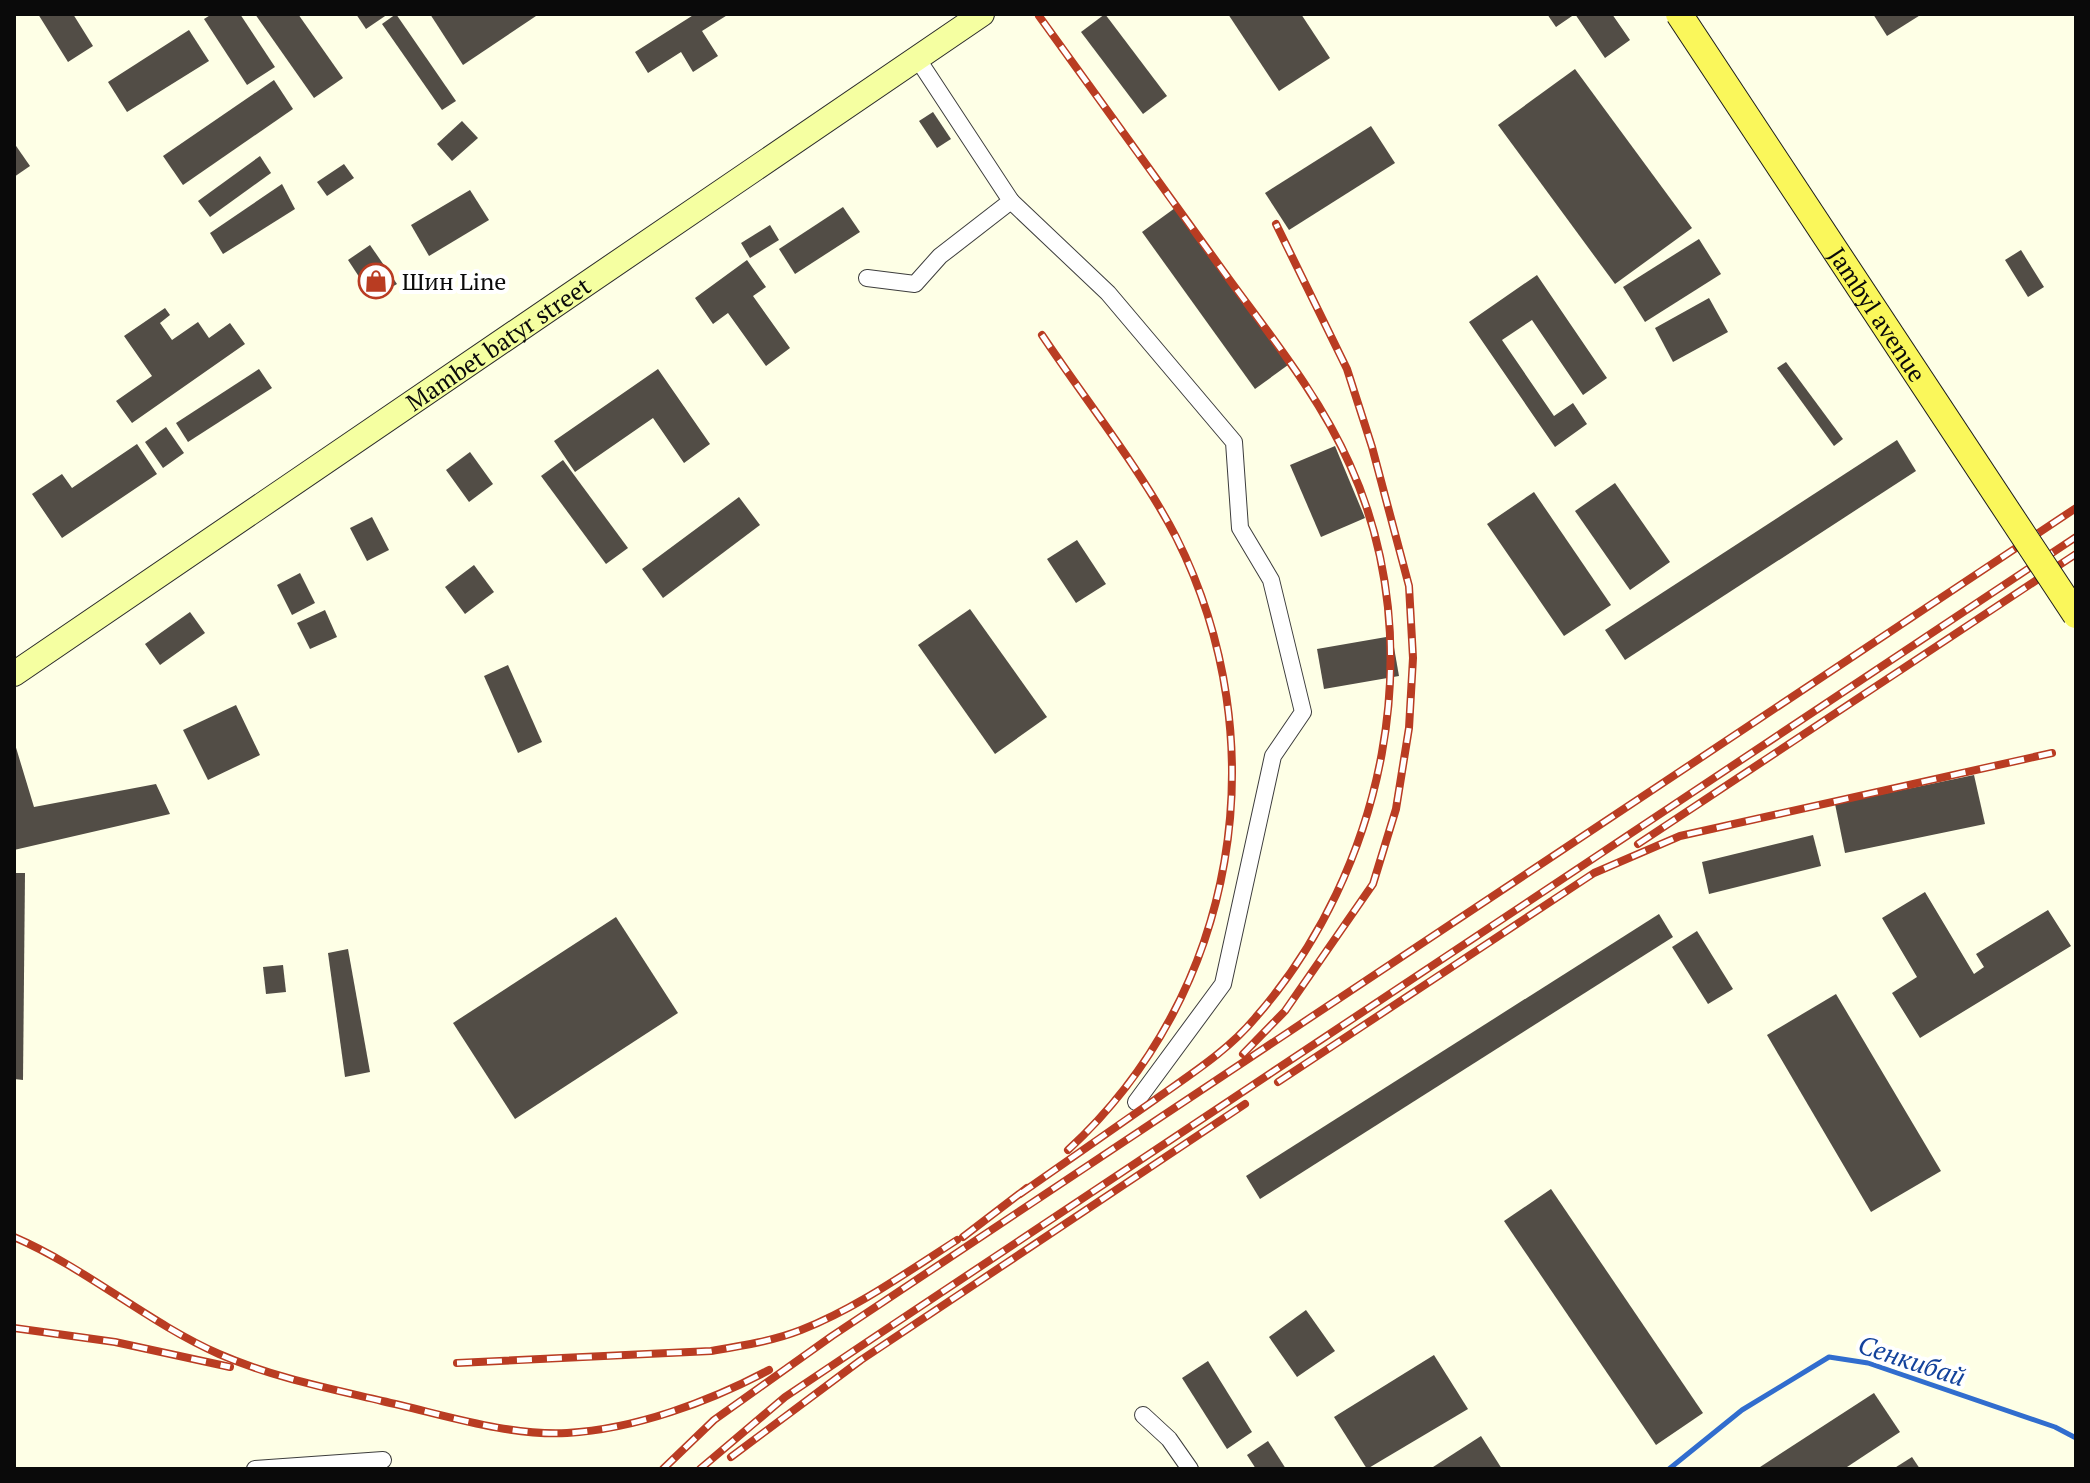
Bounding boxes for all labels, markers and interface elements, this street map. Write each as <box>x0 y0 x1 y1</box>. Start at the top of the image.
street label: Jambyl avenue <box>1821 241 1933 388</box>
shop icon: Шин Line <box>357 262 395 300</box>
place label: Шин Line <box>402 265 506 297</box>
street label: Mambet batyr street <box>400 270 597 418</box>
water label: Сенкибай <box>1854 1327 1970 1393</box>

